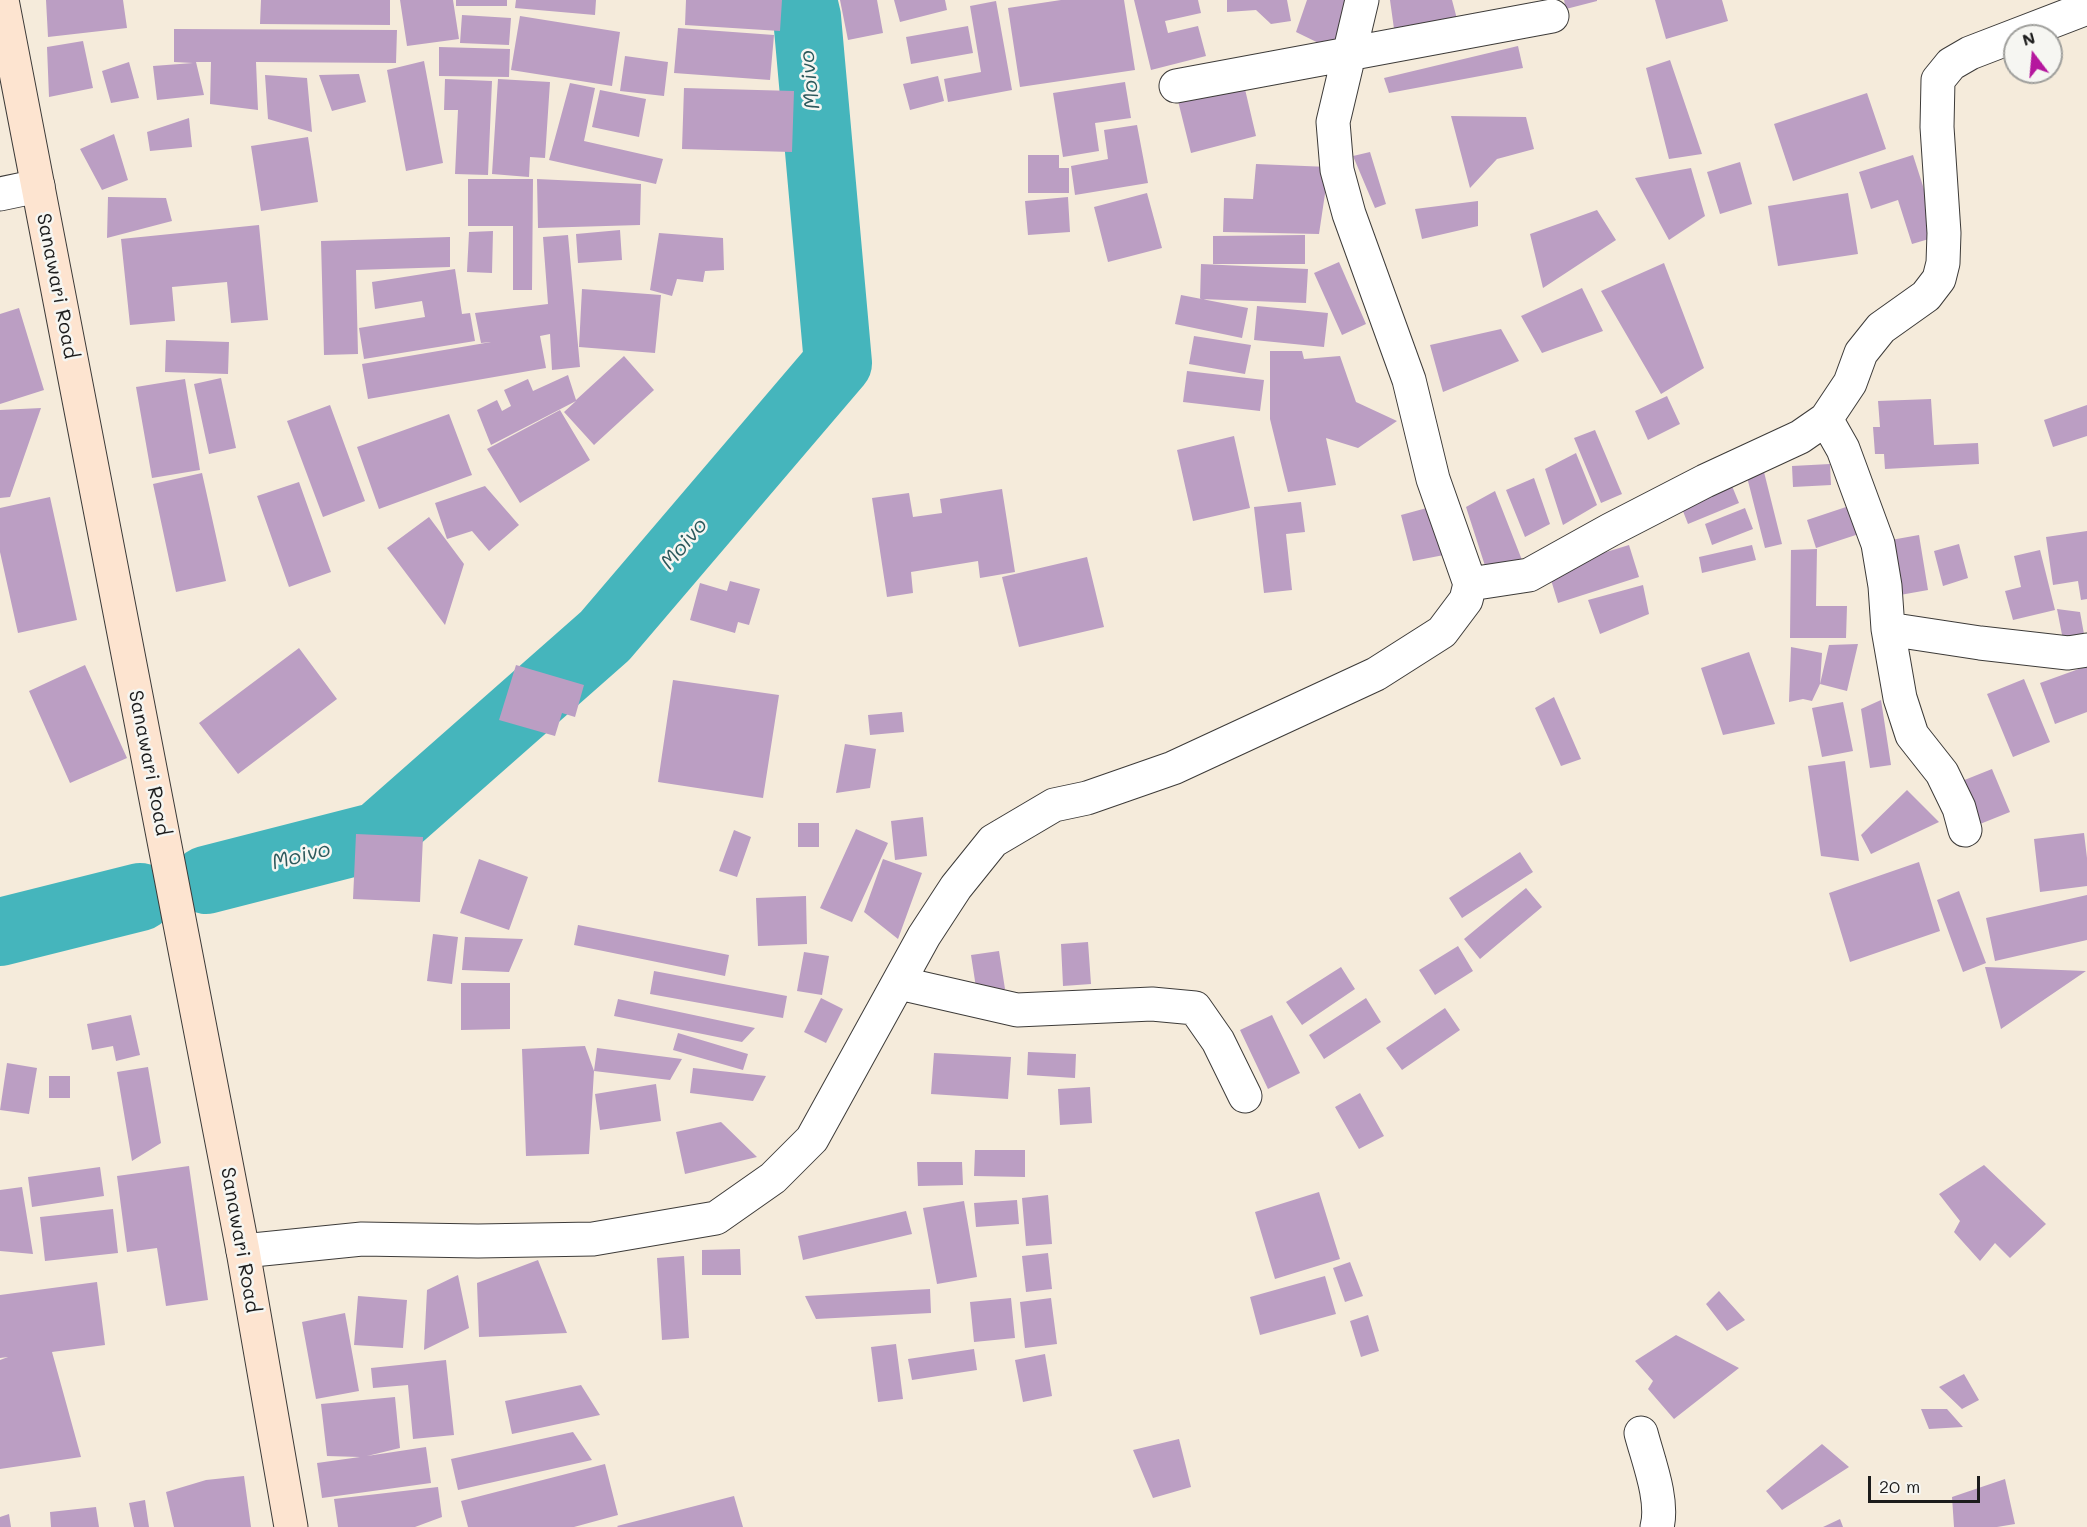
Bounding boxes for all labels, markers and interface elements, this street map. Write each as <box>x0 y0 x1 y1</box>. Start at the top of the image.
north arrow <box>2003 24 2063 84</box>
text: N <box>2020 26 2037 50</box>
water label: Moivo <box>794 49 826 111</box>
street label: Sanawari Road <box>31 211 83 361</box>
water label: Moivo <box>655 513 713 575</box>
street label: Sanawari Road <box>123 688 175 838</box>
water label: Moivo <box>269 837 333 875</box>
street label: Sanawari Road <box>215 1165 265 1315</box>
scale bar <box>1871 1464 1984 1502</box>
text: 20 m <box>1879 1474 1920 1498</box>

